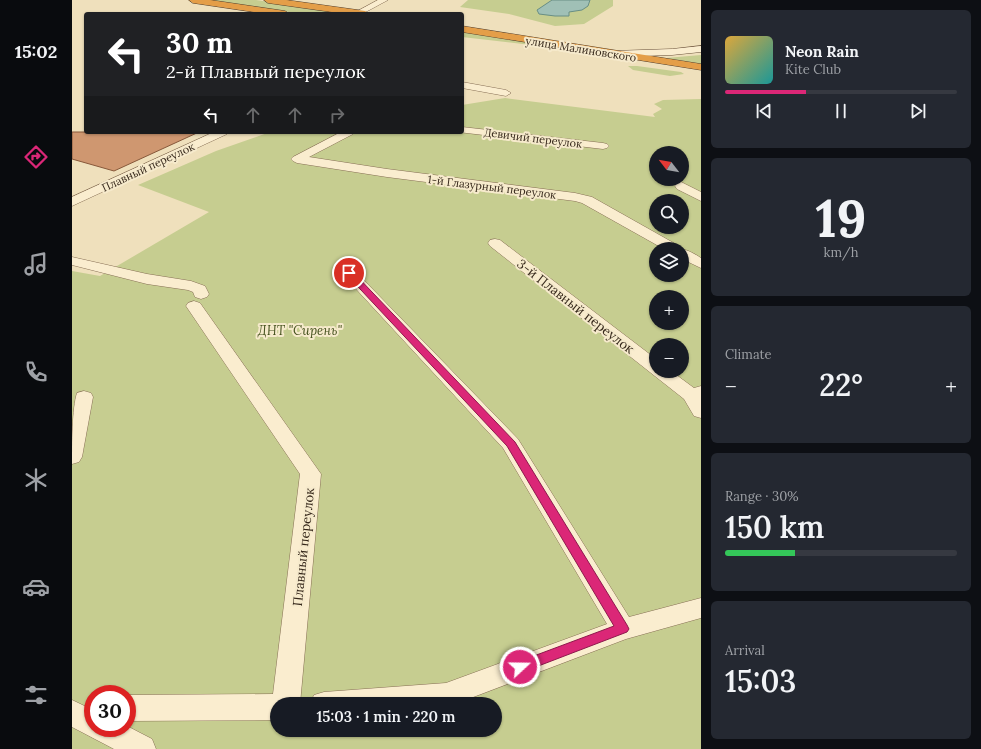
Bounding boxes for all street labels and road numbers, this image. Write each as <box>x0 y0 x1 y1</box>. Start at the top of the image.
street label: улица Малиновского <box>525 33 637 65</box>
street label: Девичий переулок <box>483 125 583 151</box>
street label: Плавный переулок <box>99 139 197 195</box>
street label: 1-й Глазурный переулок <box>427 172 557 202</box>
street label: 3-й Плавный переулок <box>514 255 638 358</box>
street label: Плавный переулок <box>289 487 318 607</box>

